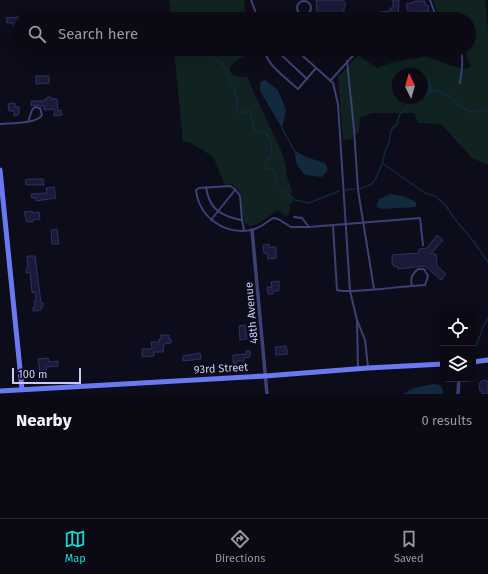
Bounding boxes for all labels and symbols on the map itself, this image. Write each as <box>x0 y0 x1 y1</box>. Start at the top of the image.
north arrow <box>392 68 428 104</box>
street label: 48th Avenue <box>242 282 261 344</box>
street label: 93rd Street <box>194 361 249 376</box>
scale bar <box>12 366 81 385</box>

